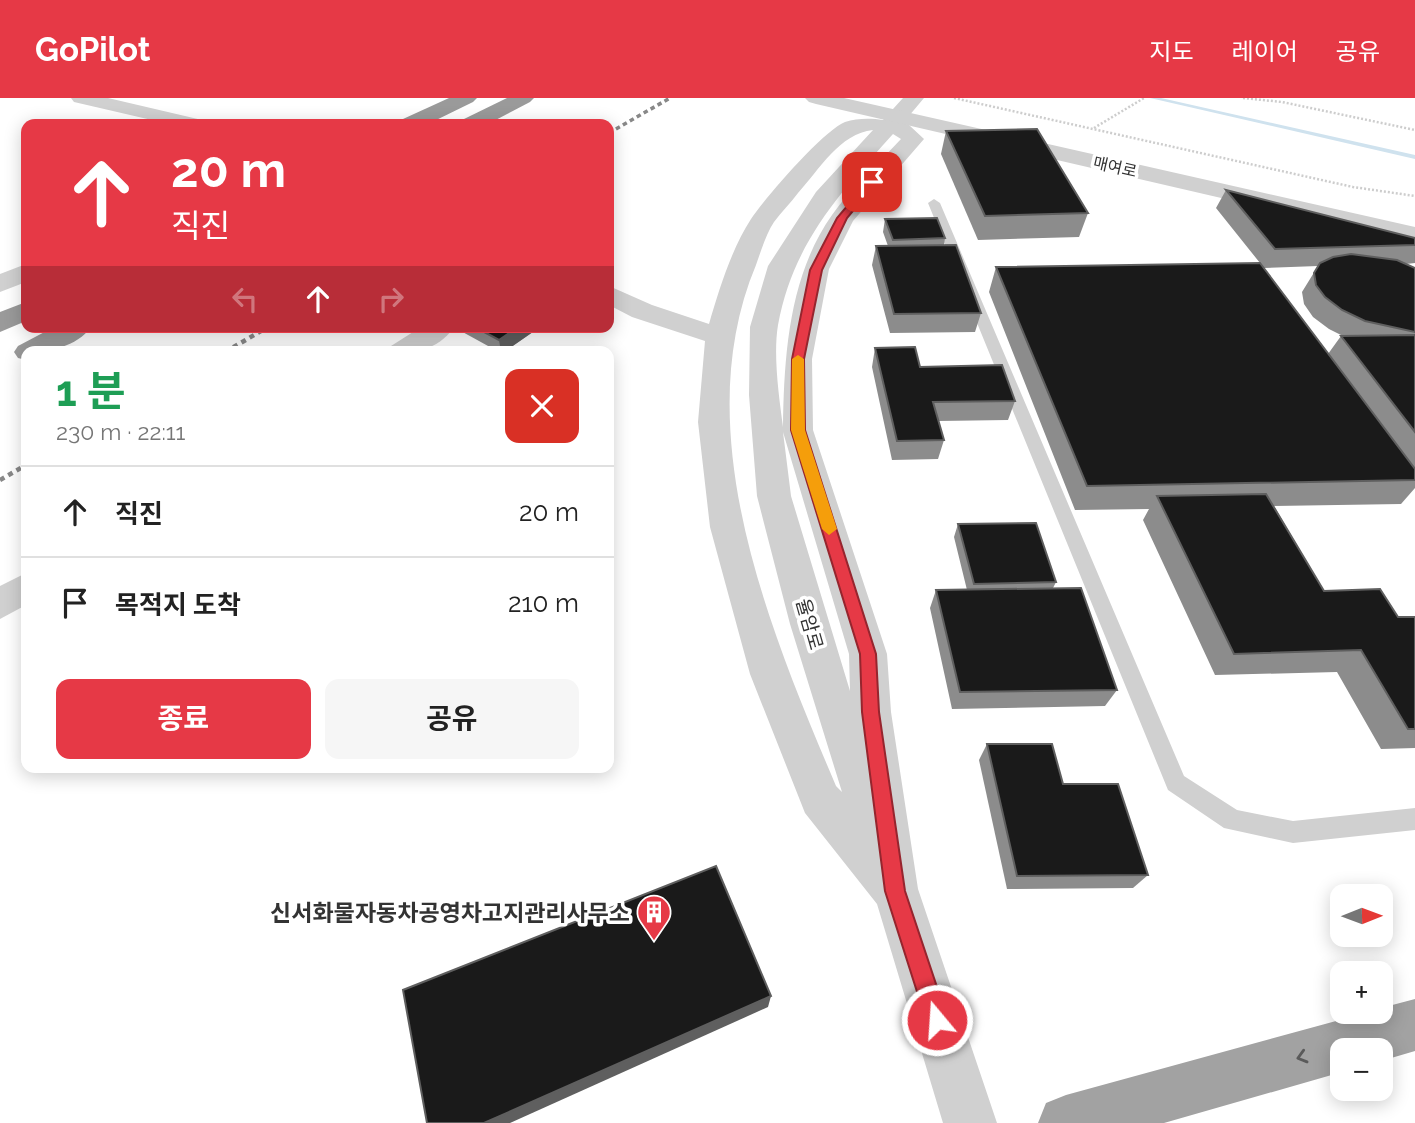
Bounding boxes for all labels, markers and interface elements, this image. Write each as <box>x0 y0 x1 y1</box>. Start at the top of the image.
text: GoPilot <box>35 30 150 69</box>
text: 지도 <box>1149 37 1194 66</box>
text: 레이어 <box>1232 37 1298 66</box>
text: 공유 <box>1336 37 1380 66</box>
text: 20 m <box>171 141 286 198</box>
icon: ahead <box>56 147 147 238</box>
pin <box>842 152 902 212</box>
street label: 매여로 <box>1091 153 1139 181</box>
icon: arrive <box>853 163 891 201</box>
text: 직진 <box>171 207 230 244</box>
icon: left <box>226 280 264 318</box>
icon: ahead <box>299 280 337 318</box>
icon: right <box>372 280 410 318</box>
text: 1 분 <box>56 367 125 416</box>
button: close <box>505 369 579 443</box>
text: 230 m · 22:11 <box>56 418 185 445</box>
icon: ahead <box>56 493 94 531</box>
text: 20 m <box>519 497 579 527</box>
text: 직진 <box>115 499 163 529</box>
icon: arrive <box>56 584 94 622</box>
text: 210 m <box>508 588 579 618</box>
text: 목적지 도착 <box>115 590 241 620</box>
street label: 율암로 <box>792 596 828 652</box>
button: 종료 <box>56 679 311 759</box>
button: 공유 <box>325 679 579 759</box>
north arrow <box>1330 884 1393 947</box>
map controls <box>1330 884 1393 1101</box>
building icon: 신서화물자동차공영차고지관리사무소 <box>635 893 673 942</box>
place label: 신서화물자동차공영차고지관리사무소 <box>270 899 630 926</box>
button: + <box>1330 961 1393 1024</box>
position arrow <box>900 983 974 1057</box>
button: − <box>1330 1038 1393 1101</box>
one-way arrow <box>1296 1048 1308 1063</box>

